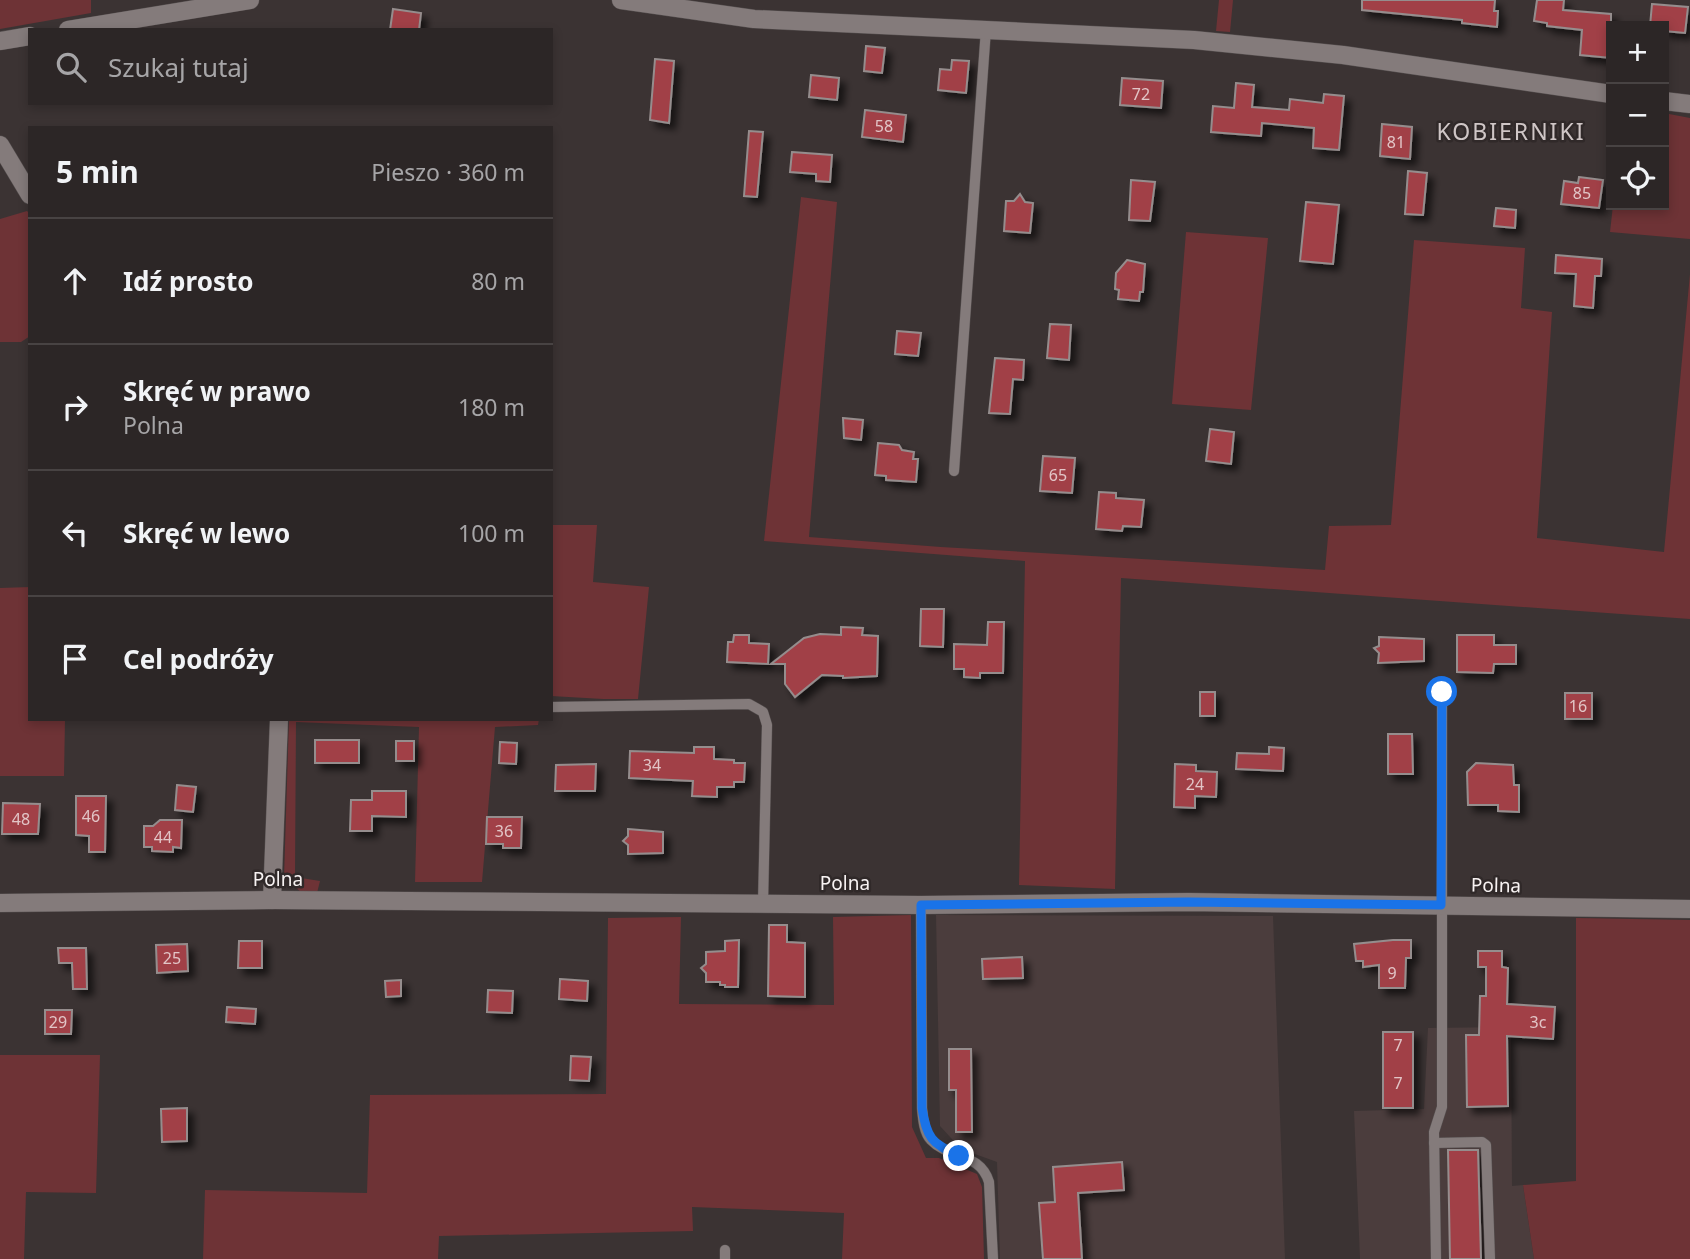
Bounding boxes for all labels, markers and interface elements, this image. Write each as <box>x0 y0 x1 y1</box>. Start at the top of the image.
map controls <box>1606 21 1669 210</box>
button: + <box>1606 21 1669 84</box>
search box <box>28 28 553 105</box>
icon: search <box>52 48 90 86</box>
text: Szukaj tutaj <box>108 49 249 85</box>
house number: 72 <box>1132 83 1150 105</box>
button: − <box>1606 84 1669 147</box>
house number: 58 <box>875 115 893 137</box>
district label: KOBIERNIKI <box>1437 115 1585 147</box>
house number: 81 <box>1387 131 1405 153</box>
button: locate <box>1606 147 1669 210</box>
text: 5 min <box>56 151 139 192</box>
text: Pieszo · 360 m <box>371 156 525 188</box>
house number: 85 <box>1573 182 1591 204</box>
icon: ahead <box>56 262 94 300</box>
text: Idź prosto <box>123 263 254 299</box>
text: 80 m <box>471 265 525 297</box>
text: Skręć w prawo <box>123 373 311 409</box>
icon: right <box>56 388 94 426</box>
text: 180 m <box>458 391 525 423</box>
text: Polna <box>123 409 184 441</box>
house number: 65 <box>1049 464 1067 486</box>
icon: left <box>56 514 94 552</box>
text: Skręć w lewo <box>123 515 290 551</box>
text: 100 m <box>458 517 525 549</box>
icon: arrive <box>56 640 94 678</box>
text: Cel podróży <box>123 641 274 677</box>
route start <box>1426 676 1457 707</box>
house number: 16 <box>1569 695 1587 717</box>
house number: 34 <box>643 754 661 776</box>
house number: 24 <box>1186 773 1204 795</box>
house number: 46 <box>82 805 100 827</box>
house number: 48 <box>12 808 30 830</box>
house number: 36 <box>495 820 513 842</box>
house number: 44 <box>154 826 172 848</box>
street label: Polna <box>253 866 303 892</box>
street label: Polna <box>820 870 870 896</box>
street label: Polna <box>1471 872 1521 898</box>
house number: 25 <box>163 947 181 969</box>
house number: 9 <box>1387 962 1397 984</box>
house number: 29 <box>49 1011 67 1033</box>
house number: 3c <box>1530 1011 1547 1033</box>
house number: 7 <box>1393 1034 1403 1056</box>
house number: 7 <box>1393 1072 1403 1094</box>
route end <box>943 1140 974 1171</box>

